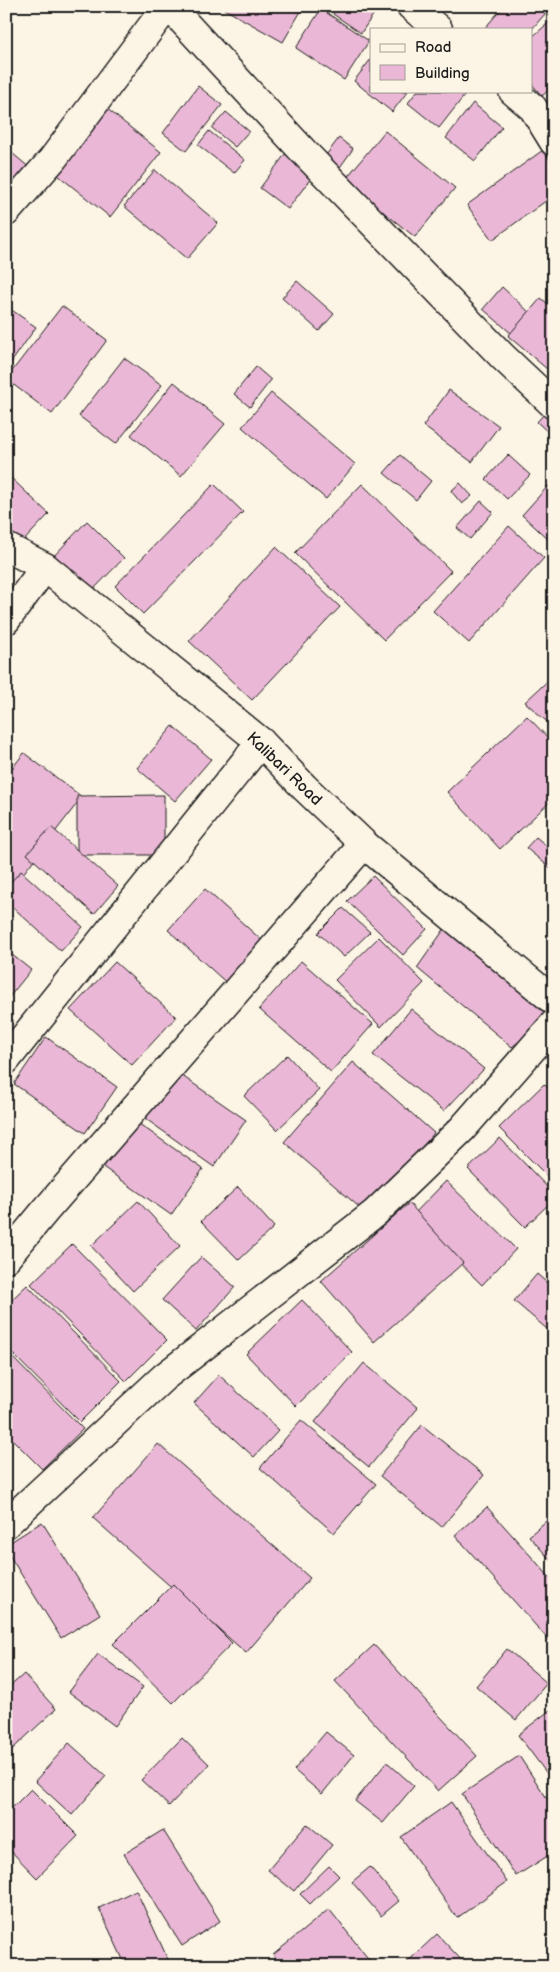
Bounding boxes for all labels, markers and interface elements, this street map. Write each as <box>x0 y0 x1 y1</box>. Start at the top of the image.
legend <box>370 28 532 92</box>
text: Road <box>415 38 451 57</box>
text: Building <box>415 64 470 83</box>
street label: Kalibari Road <box>242 729 325 810</box>

